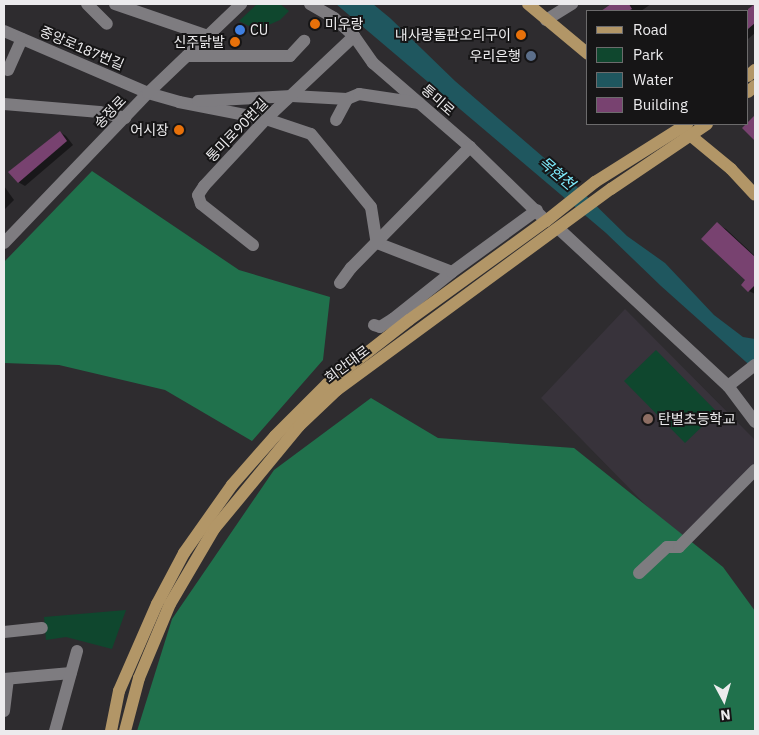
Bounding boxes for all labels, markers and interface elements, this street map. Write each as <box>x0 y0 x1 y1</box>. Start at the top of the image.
legend <box>586 10 749 125</box>
place label: 미우랑 <box>325 16 364 32</box>
marker: 미우랑 <box>309 18 321 30</box>
text: Road <box>633 20 668 39</box>
place label: CU <box>250 22 268 38</box>
street label: 중앙로187번길 <box>37 23 127 73</box>
marker: CU <box>234 24 246 36</box>
place label: 내사랑돌판오리구이 <box>395 27 511 43</box>
marker: 내사랑돌판오리구이 <box>515 29 527 41</box>
place label: 신주닭발 <box>173 34 225 50</box>
marker: 신주닭발 <box>229 36 241 48</box>
text: Park <box>633 45 663 64</box>
place label: 우리은행 <box>469 48 521 64</box>
marker: 우리은행 <box>525 50 537 62</box>
text: Water <box>633 70 673 89</box>
street label: 통미로 <box>418 81 458 119</box>
street label: 송정로 <box>91 92 129 132</box>
street label: 통미로90번길 <box>203 95 271 165</box>
text: Building <box>633 95 688 114</box>
place label: 어시장 <box>130 122 169 138</box>
marker: 어시장 <box>173 124 185 136</box>
water label: 목현천 <box>535 153 579 193</box>
street label: 회안대로 <box>321 342 373 386</box>
place label: 탄벌초등학교 <box>658 411 735 427</box>
marker: 탄벌초등학교 <box>642 413 654 425</box>
north arrow <box>699 675 749 725</box>
text: N <box>720 705 732 724</box>

